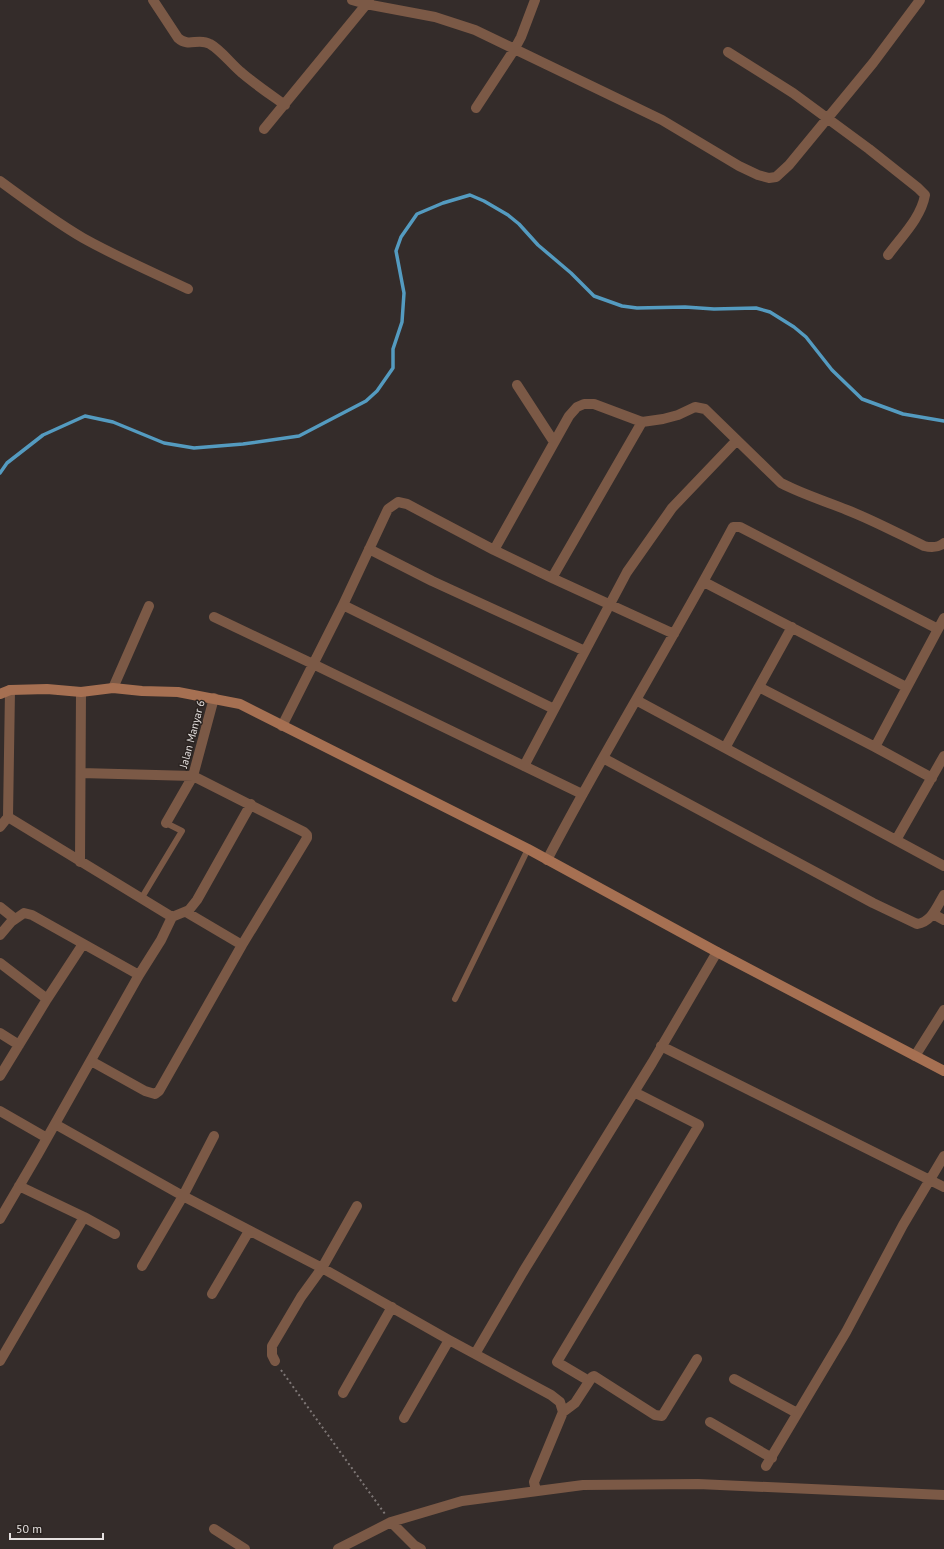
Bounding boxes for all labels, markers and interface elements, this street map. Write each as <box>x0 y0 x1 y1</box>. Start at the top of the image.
street label: Jalan Manyar 6 <box>176 699 208 770</box>
scale bar <box>10 1515 103 1541</box>
text: 50 m <box>16 1521 42 1536</box>

